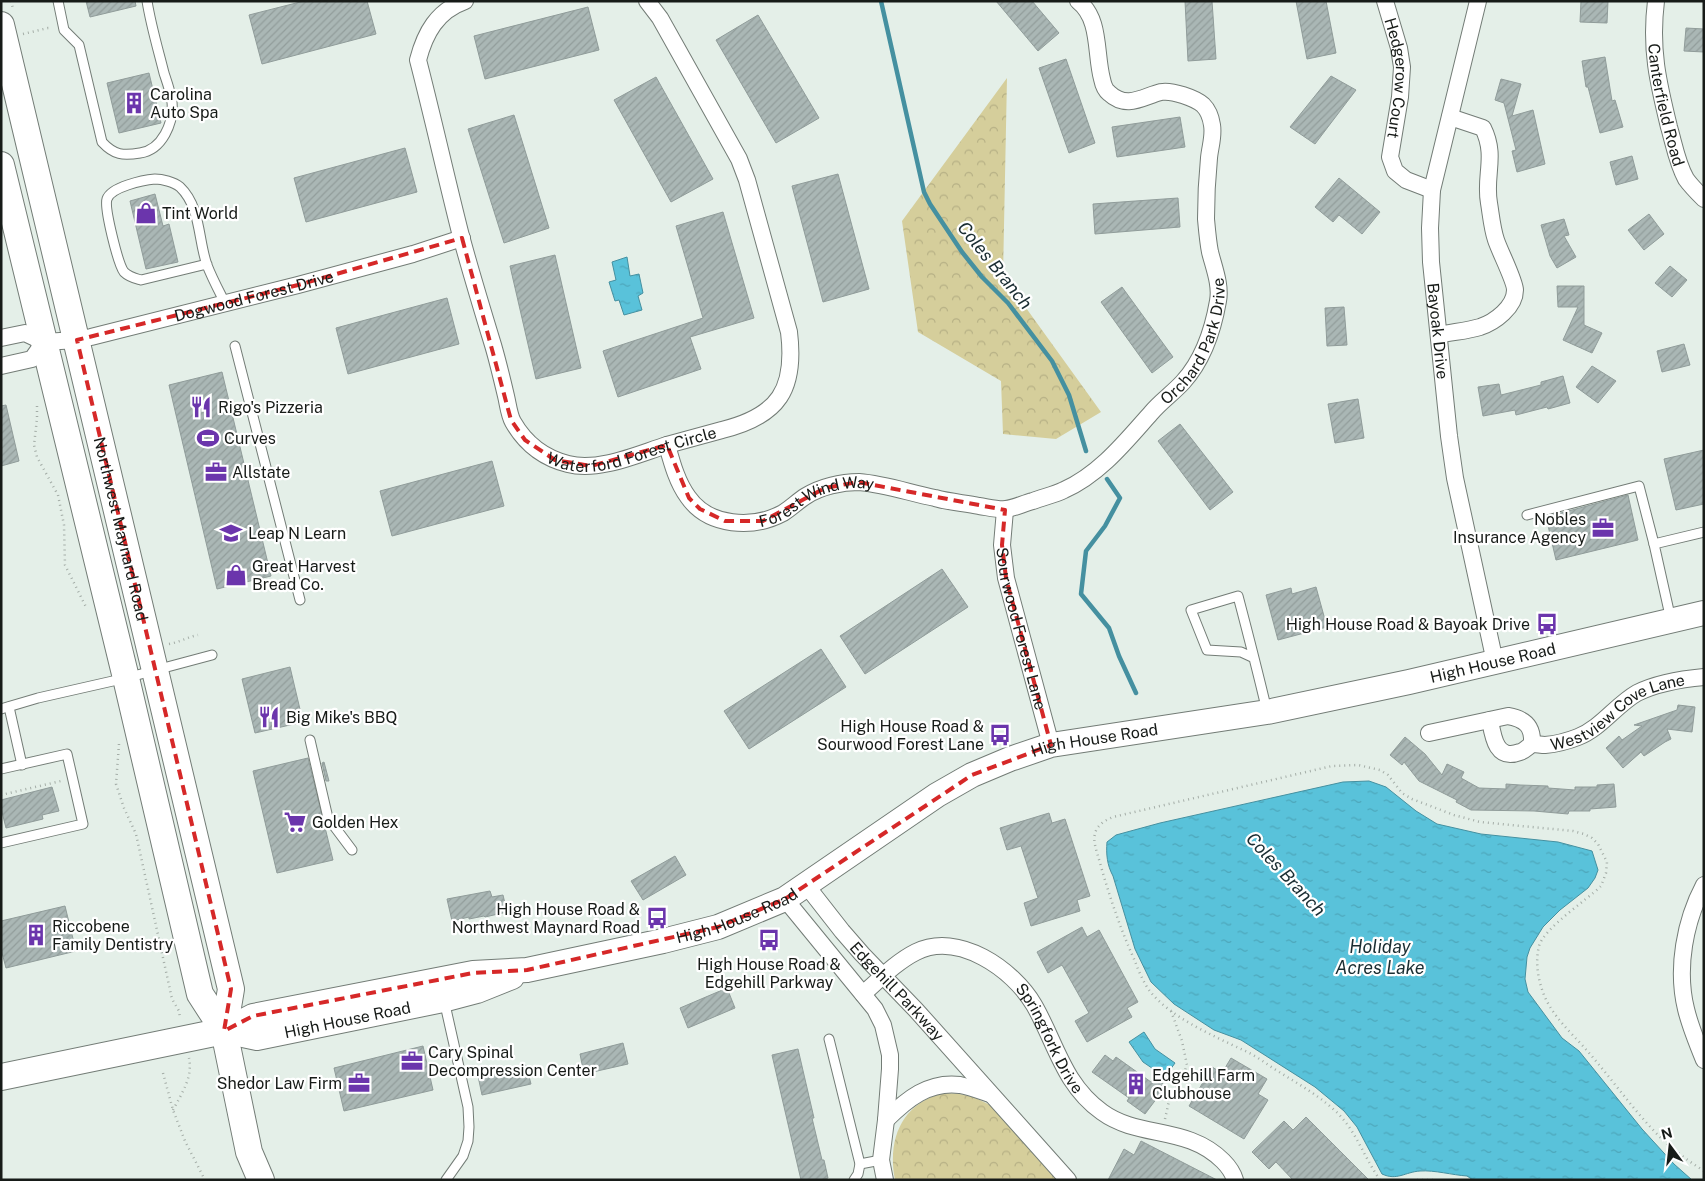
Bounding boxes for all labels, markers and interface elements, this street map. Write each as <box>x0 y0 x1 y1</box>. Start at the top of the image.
street label: Hedgerow Court <box>1381 15 1412 140</box>
street label: Canterfield Road <box>1645 43 1689 168</box>
place label: Carolina Auto Spa <box>150 85 218 122</box>
building icon: Carolina Auto Spa <box>121 90 147 116</box>
shop icon: Tint World <box>133 200 159 226</box>
place label: Tint World <box>162 204 238 223</box>
water label: Coles Branch <box>953 217 1037 313</box>
street label: Dogwood Forest Drive <box>172 266 336 325</box>
street label: Orchard Park Drive <box>1156 276 1228 408</box>
street label: Bayoak Drive <box>1424 282 1453 380</box>
restaurant icon: Rigo's Pizzeria <box>188 394 214 420</box>
place label: Rigo's Pizzeria <box>218 398 323 417</box>
street label: Waterford Forest Circle <box>544 423 718 476</box>
sports icon: Curves <box>195 425 221 451</box>
place label: Curves <box>224 429 276 448</box>
street label: Northwest Maynard Road <box>90 435 152 623</box>
office icon: Allstate <box>203 459 229 485</box>
place label: Allstate <box>232 463 290 482</box>
street label: Forest Wind Way <box>757 472 876 531</box>
place label: Nobles Insurance Agency <box>1453 510 1586 547</box>
office icon: Nobles Insurance Agency <box>1590 515 1616 541</box>
school or university icon: Leap N Learn <box>218 520 244 546</box>
place label: Leap N Learn <box>248 524 346 543</box>
street label: Sourwood Forest Lane <box>993 546 1051 712</box>
place label: Great Harvest Bread Co. <box>252 557 356 594</box>
shop icon: Great Harvest Bread Co. <box>223 562 249 588</box>
bus stop icon: High House Road & Bayoak Drive <box>1534 611 1560 637</box>
place label: High House Road & Bayoak Drive <box>1286 615 1530 634</box>
street label: High House Road <box>1428 639 1558 686</box>
street label: Westview Cove Lane <box>1549 670 1686 754</box>
restaurant icon: Big Mike's BBQ <box>256 704 282 730</box>
place label: Big Mike's BBQ <box>286 708 398 727</box>
place label: High House Road & Sourwood Forest Lane <box>817 717 984 754</box>
street label: High House Road <box>1028 719 1159 761</box>
bus stop icon: High House Road & Sourwood Forest Lane <box>987 722 1013 748</box>
supermarket icon: Golden Hex <box>282 809 308 835</box>
place label: Golden Hex <box>312 813 399 832</box>
water label: Coles Branch <box>1242 828 1330 920</box>
street label: High House Road <box>674 884 801 947</box>
place label: High House Road & Northwest Maynard Road <box>452 900 640 937</box>
bus stop icon: High House Road & Northwest Maynard Road <box>644 905 670 931</box>
place label: Riccobene Family Dentistry <box>52 917 174 954</box>
building icon: Riccobene Family Dentistry <box>23 922 49 948</box>
bus stop icon: High House Road & Edgehill Parkway <box>756 927 782 953</box>
water label: Holiday Acres Lake <box>1335 936 1425 978</box>
street label: Edgehill Parkway <box>846 938 948 1045</box>
place label: High House Road & Edgehill Parkway <box>697 955 841 992</box>
street label: Springfork Drive <box>1012 979 1088 1097</box>
street label: High House Road <box>282 997 412 1042</box>
place label: Cary Spinal Decompression Center <box>428 1043 597 1080</box>
office icon: Cary Spinal Decompression Center <box>399 1048 425 1074</box>
place label: Edgehill Farm Clubhouse <box>1152 1066 1255 1103</box>
office icon: Shedor Law Firm <box>346 1070 372 1096</box>
building icon: Edgehill Farm Clubhouse <box>1123 1071 1149 1097</box>
place label: Shedor Law Firm <box>217 1074 342 1093</box>
north arrow <box>1645 1121 1695 1171</box>
text: N <box>1659 1124 1674 1143</box>

